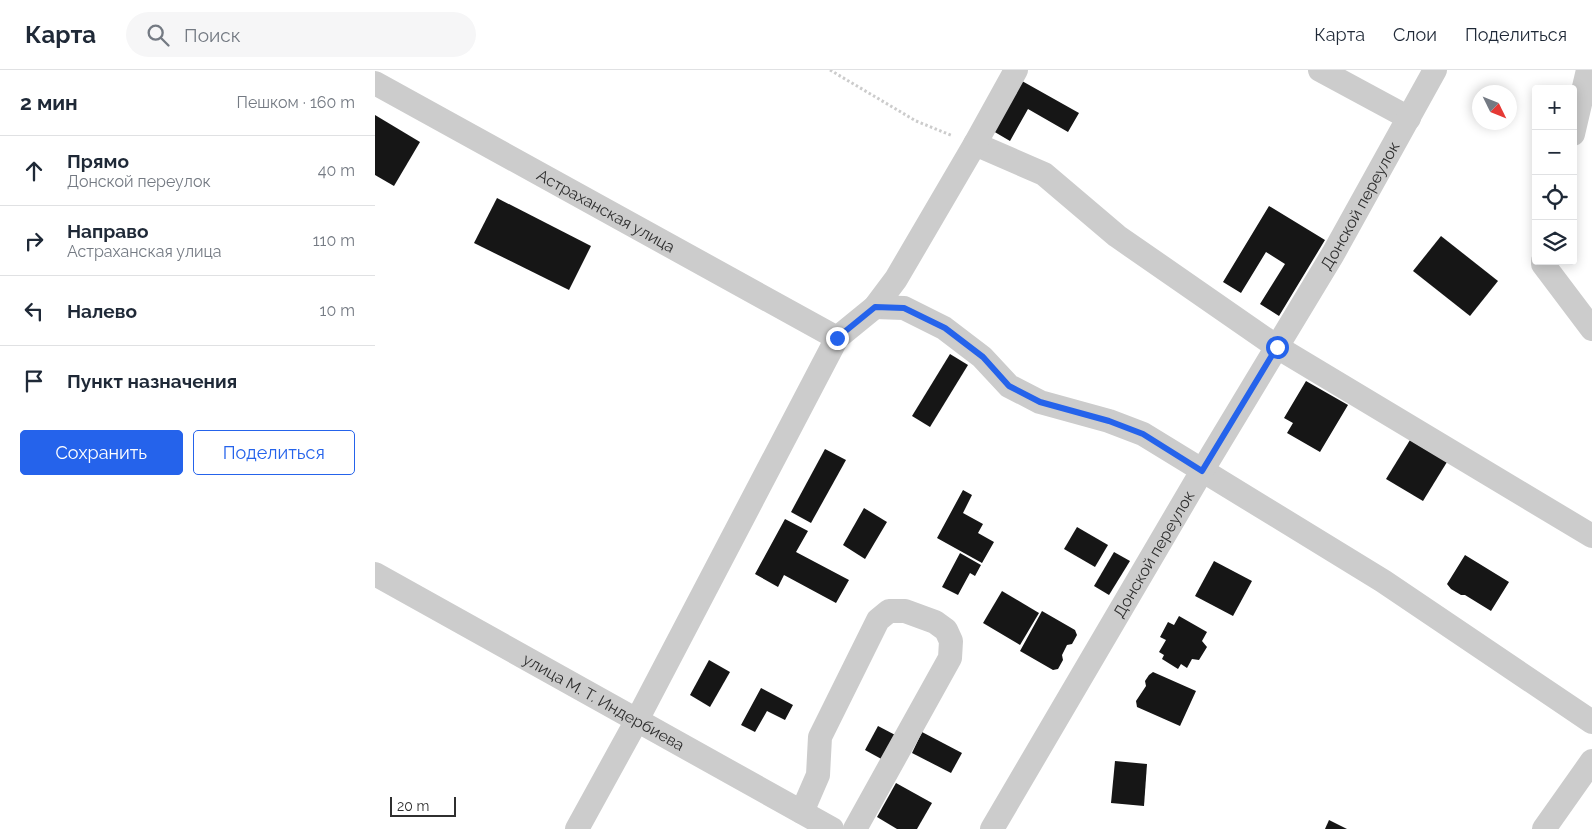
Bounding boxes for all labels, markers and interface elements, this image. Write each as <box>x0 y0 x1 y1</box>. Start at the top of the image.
search box <box>126 12 476 57</box>
text: Карта <box>25 20 96 49</box>
icon: search <box>144 21 172 49</box>
text: Поиск <box>184 24 241 46</box>
text: Карта <box>1314 24 1365 45</box>
text: Слои <box>1393 24 1437 45</box>
text: Поделиться <box>1465 24 1567 45</box>
north arrow <box>1472 85 1517 130</box>
map controls <box>1532 85 1577 265</box>
button: + <box>1532 85 1577 130</box>
text: 2 мин <box>20 90 78 115</box>
text: Пешком · 160 m <box>237 93 355 112</box>
button: − <box>1532 130 1577 175</box>
street label: Донской переулок <box>1316 138 1403 273</box>
text: Прямо <box>67 150 129 172</box>
icon: ahead <box>20 157 48 185</box>
text: 40 m <box>318 161 355 180</box>
street label: Астраханская улица <box>534 165 678 256</box>
text: Донской переулок <box>67 172 211 191</box>
button: locate <box>1532 175 1577 220</box>
text: Направо <box>67 220 148 242</box>
button: layers <box>1532 220 1577 265</box>
icon: right <box>20 227 48 255</box>
text: 110 m <box>313 231 355 250</box>
text: Астраханская улица <box>67 242 222 261</box>
icon: left <box>20 297 48 325</box>
text: Налево <box>67 300 137 322</box>
text: 10 m <box>320 301 355 320</box>
route end <box>826 327 849 350</box>
route start <box>1266 336 1289 359</box>
icon: arrive <box>20 367 48 395</box>
text: Пункт назначения <box>67 370 237 392</box>
button: Сохранить <box>20 430 183 475</box>
button: Поделиться <box>193 430 355 475</box>
street label: Донской переулок <box>1109 487 1198 621</box>
street label: улица М. Т. Индербиева <box>520 649 688 754</box>
scale bar <box>390 794 456 817</box>
text: 20 m <box>397 798 429 814</box>

